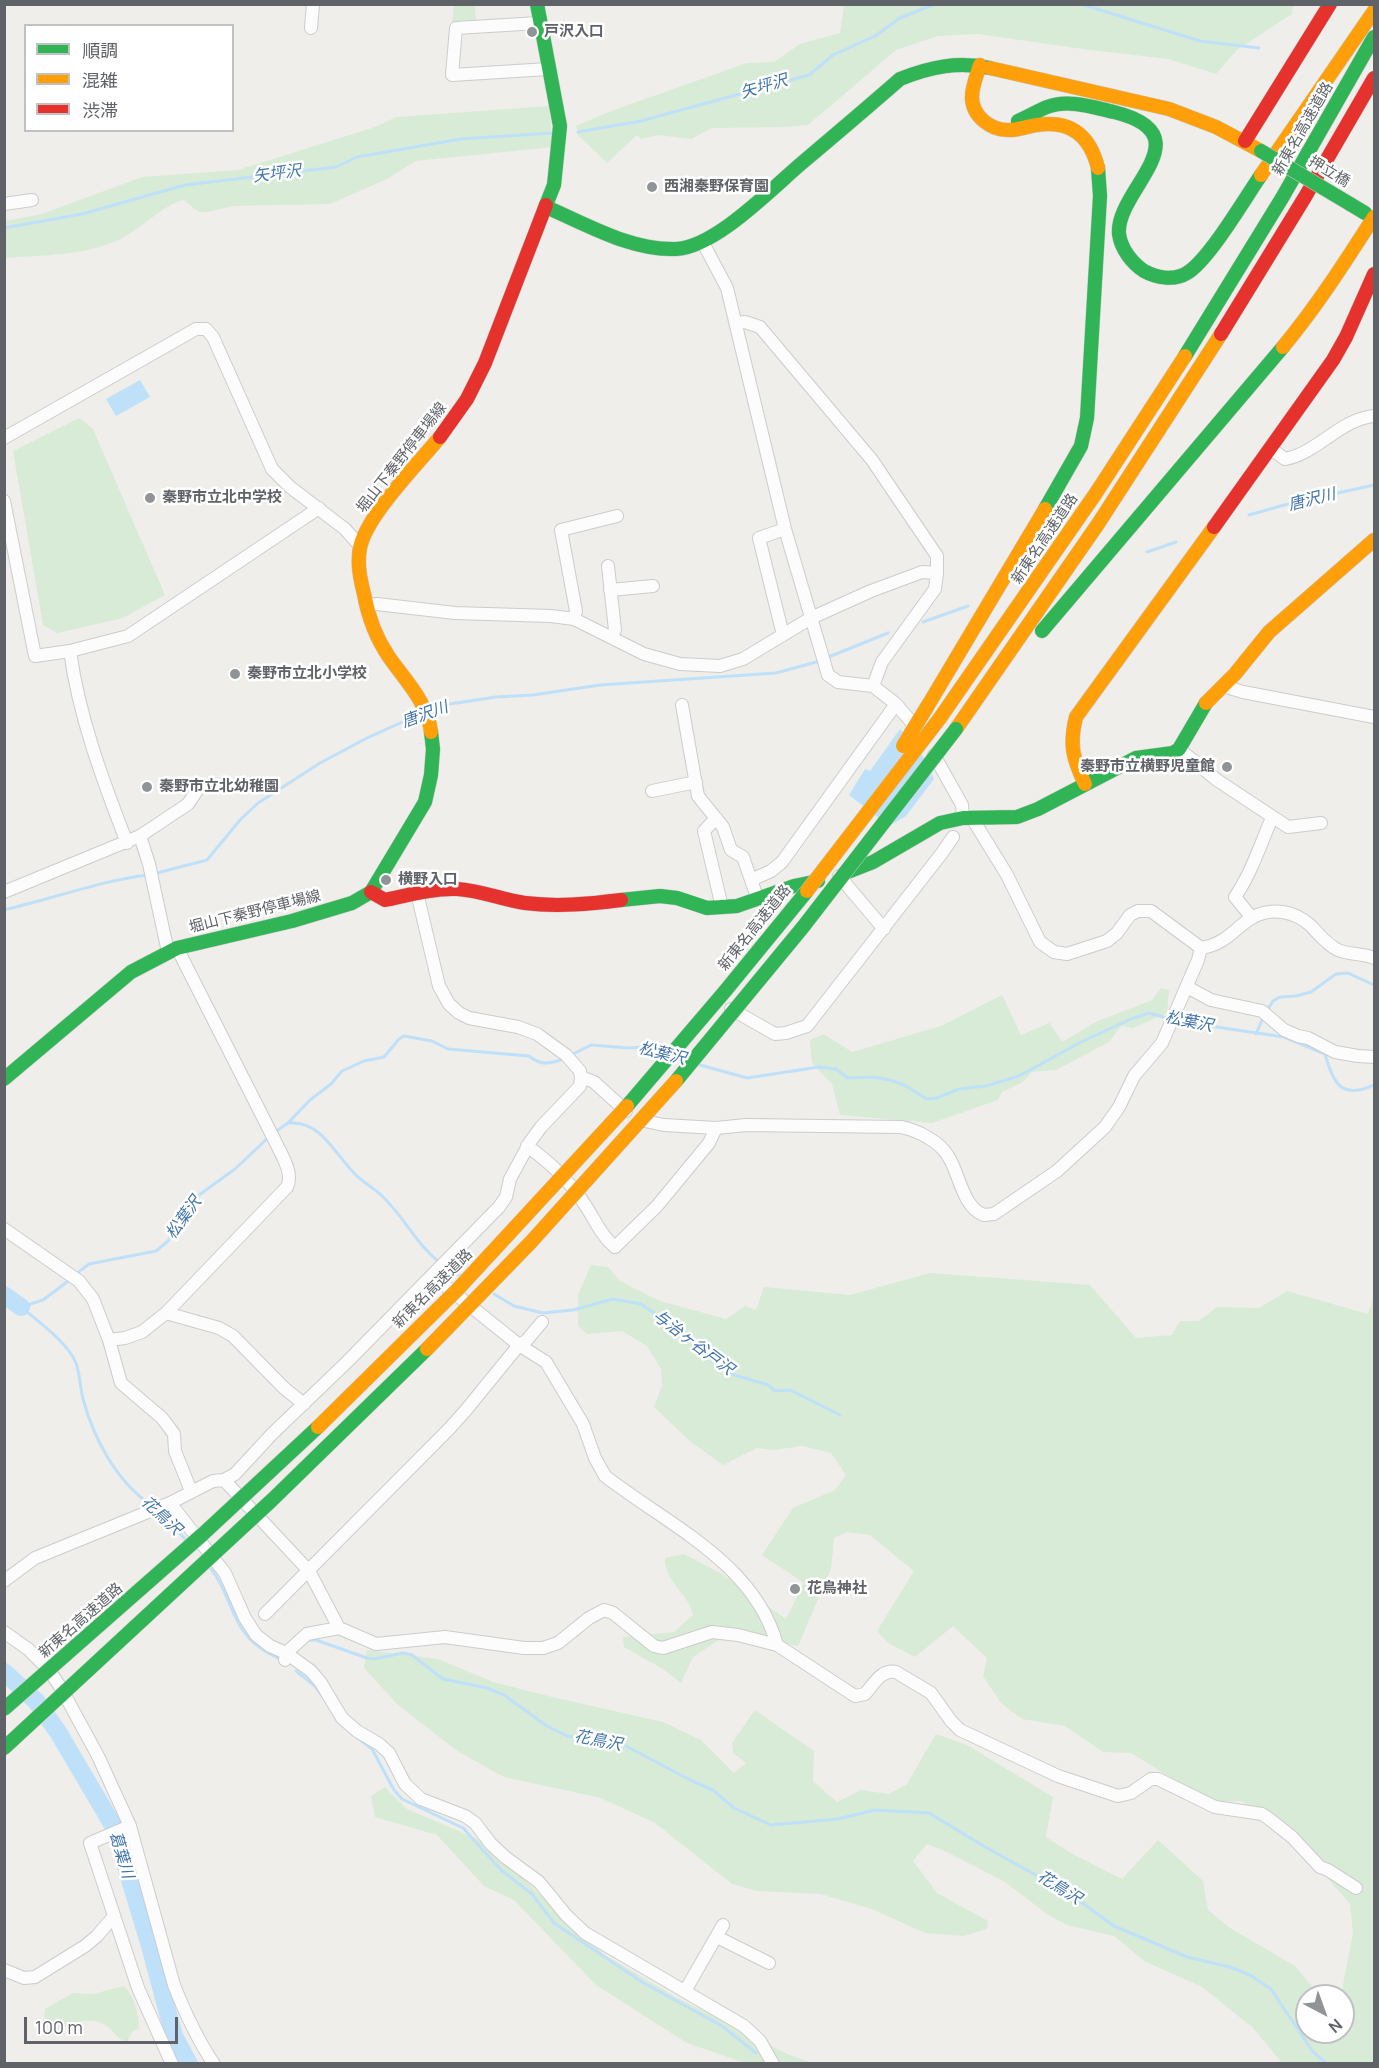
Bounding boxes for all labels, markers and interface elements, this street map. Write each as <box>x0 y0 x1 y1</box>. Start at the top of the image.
place label: 戸沢入口 <box>544 23 604 41</box>
legend <box>24 24 234 132</box>
marker: 戸沢入口 <box>525 25 539 39</box>
text: 順調 <box>82 38 118 62</box>
text: 混雑 <box>82 68 118 92</box>
water label: 矢坪沢 <box>738 71 790 103</box>
street label: 新東名高速道路 <box>1269 79 1337 179</box>
text: 渋滞 <box>82 98 118 122</box>
street label: 押立橋 <box>1305 153 1353 191</box>
water label: 矢坪沢 <box>252 162 302 186</box>
place label: 西湘秦野保育園 <box>664 178 769 196</box>
marker: 西湘秦野保育園 <box>645 180 659 194</box>
street label: 堀山下秦野停車場線 <box>353 399 451 517</box>
water label: 唐沢川 <box>1286 485 1338 515</box>
place label: 秦野市立北中学校 <box>162 489 282 507</box>
street label: 新東名高速道路 <box>1008 490 1082 588</box>
marker: 秦野市立北中学校 <box>143 491 157 505</box>
place label: 秦野市立北小学校 <box>247 665 367 683</box>
marker: 秦野市立北小学校 <box>228 667 242 681</box>
water label: 唐沢川 <box>399 698 451 732</box>
place label: 秦野市立横野児童館 <box>1080 758 1215 776</box>
marker: 秦野市立横野児童館 <box>1220 760 1234 774</box>
place label: 秦野市立北幼稚園 <box>159 778 279 796</box>
marker: 秦野市立北幼稚園 <box>140 780 154 794</box>
place label: 横野入口 <box>398 871 458 889</box>
marker: 横野入口 <box>379 873 393 887</box>
street label: 新東名高速道路 <box>715 882 795 974</box>
street label: 堀山下秦野停車場線 <box>187 887 323 937</box>
water label: 松葉沢 <box>1164 1008 1214 1036</box>
water label: 松葉沢 <box>636 1039 688 1069</box>
water label: 松葉沢 <box>162 1193 206 1243</box>
street label: 新東名高速道路 <box>390 1246 476 1332</box>
water label: 与治ヶ谷戸沢 <box>649 1306 737 1380</box>
water label: 花鳥沢 <box>137 1493 185 1539</box>
street label: 新東名高速道路 <box>35 1580 127 1662</box>
place label: 花鳥神社 <box>807 1580 867 1598</box>
marker: 花鳥神社 <box>788 1582 802 1596</box>
water label: 花鳥沢 <box>573 1727 623 1755</box>
water label: 葛葉川 <box>105 1829 137 1881</box>
water label: 花鳥沢 <box>1034 1867 1084 1909</box>
north arrow <box>1295 1984 1355 2044</box>
scale bar <box>27 2005 182 2043</box>
text: N <box>1324 2014 1347 2038</box>
text: 100 m <box>35 2015 83 2039</box>

